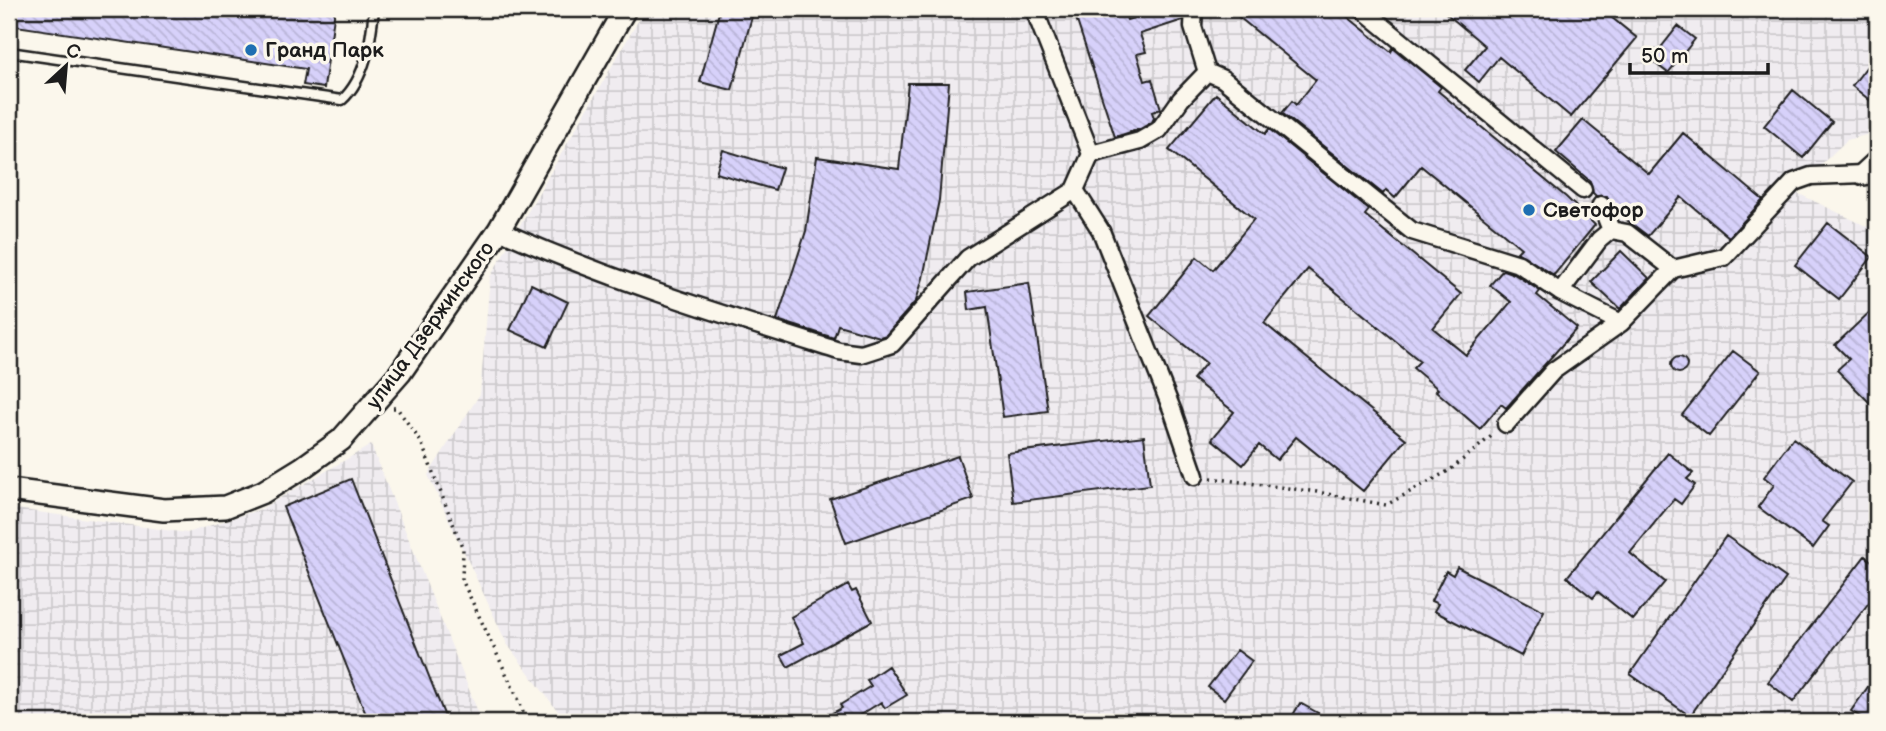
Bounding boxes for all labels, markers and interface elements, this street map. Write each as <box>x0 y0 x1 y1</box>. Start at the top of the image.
north arrow <box>32 32 102 102</box>
scale bar <box>1630 32 1769 76</box>
place label: Гранд Парк <box>265 38 384 63</box>
text: С <box>62 39 84 65</box>
marker: Гранд Парк <box>243 42 259 58</box>
text: 50 m <box>1641 44 1688 69</box>
place label: Светофор <box>1543 198 1644 223</box>
marker: Светофор <box>1521 202 1537 218</box>
street label: улица Дзержинского <box>361 237 500 414</box>

